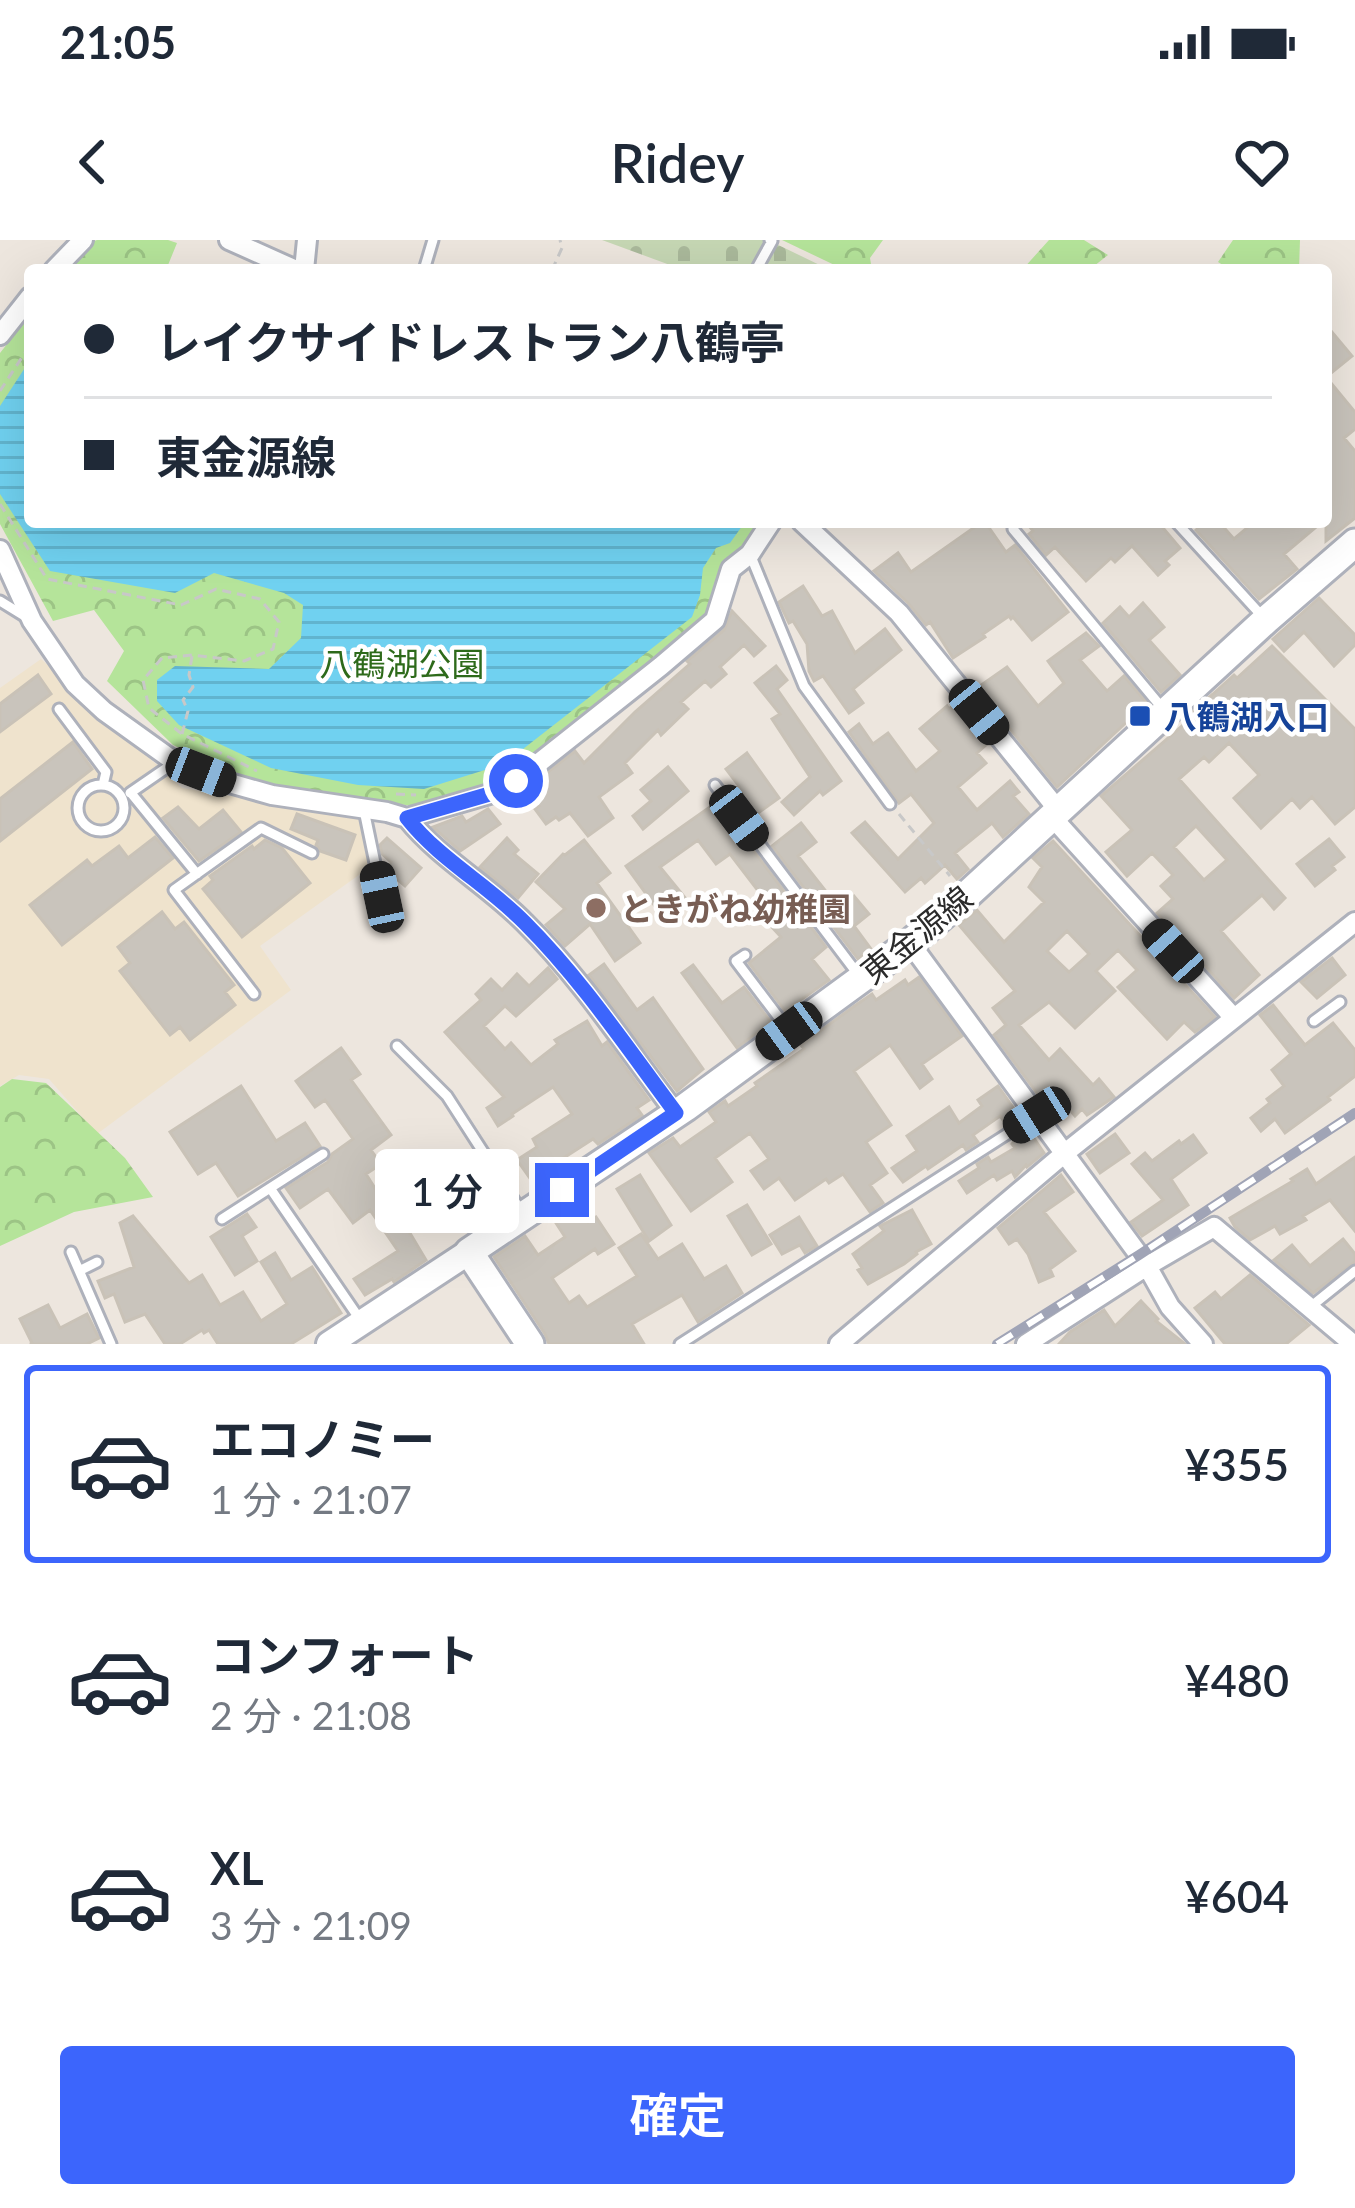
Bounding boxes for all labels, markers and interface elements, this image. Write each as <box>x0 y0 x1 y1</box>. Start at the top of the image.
text: 21:05 <box>60 15 176 69</box>
icon: back <box>60 129 126 195</box>
icon: heart <box>1229 129 1295 195</box>
text: Ridey <box>611 130 744 195</box>
text: レイクサイドレストラン八鶴亭 <box>156 315 785 369</box>
text: 東金源線 <box>156 430 336 484</box>
park label: 八鶴湖公園 <box>320 643 485 683</box>
car <box>942 673 1016 751</box>
place label: 八鶴湖入口 <box>1164 696 1329 736</box>
marker: 八鶴湖入口 <box>1127 703 1153 729</box>
car <box>161 742 241 802</box>
route start <box>489 754 543 808</box>
car <box>703 778 775 858</box>
car <box>357 858 407 936</box>
street label: 東金源線 <box>852 877 980 991</box>
place label: ときがね幼稚園 <box>620 888 851 928</box>
marker: ときがね幼稚園 <box>583 895 609 921</box>
car <box>1136 912 1210 990</box>
car <box>749 995 829 1067</box>
car <box>997 1081 1077 1149</box>
callout: 1 分 <box>376 1148 520 1232</box>
route end <box>535 1163 589 1217</box>
text: 1 分 <box>411 1168 483 1214</box>
icon: car <box>66 1410 174 1518</box>
text: エコノミー <box>210 1412 435 1466</box>
text: ¥355 <box>1185 1437 1289 1491</box>
text: 1 分 · 21:07 <box>210 1476 412 1522</box>
icon: car <box>66 1626 174 1734</box>
text: コンフォート <box>210 1628 479 1682</box>
text: ¥480 <box>1185 1653 1289 1707</box>
text: 2 分 · 21:08 <box>210 1692 412 1738</box>
text: XL <box>210 1841 264 1895</box>
icon: car <box>66 1842 174 1950</box>
text: ¥604 <box>1185 1869 1289 1923</box>
text: 3 分 · 21:09 <box>210 1902 412 1948</box>
button: 確定 <box>60 2046 1295 2184</box>

